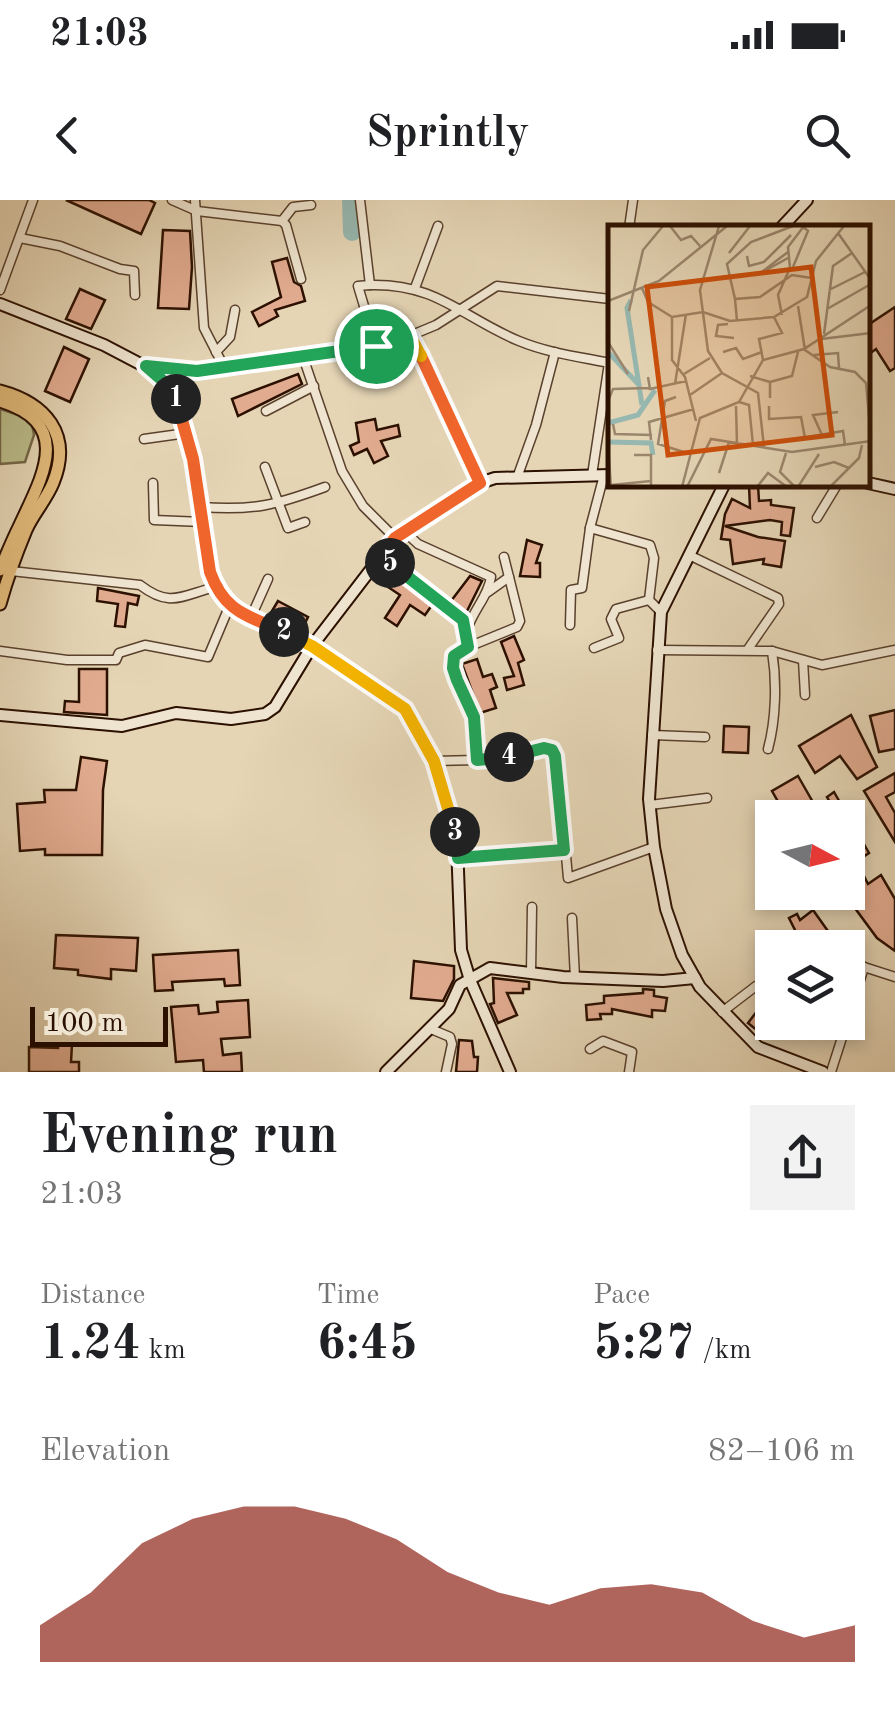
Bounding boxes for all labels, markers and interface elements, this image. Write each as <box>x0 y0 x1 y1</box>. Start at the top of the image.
text: 21:03 <box>50 16 149 54</box>
icon: back <box>40 108 95 163</box>
icon: search <box>800 108 855 163</box>
text: Sprintly <box>365 112 530 157</box>
inset map <box>608 225 870 488</box>
pin <box>334 304 419 389</box>
icon: arrive <box>349 319 404 374</box>
pin: 1 <box>151 374 201 424</box>
text: 1 <box>168 385 184 413</box>
pin: 5 <box>365 538 415 588</box>
text: 5 <box>382 549 398 577</box>
pin: 2 <box>259 607 309 657</box>
text: 2 <box>276 618 292 646</box>
pin: 4 <box>484 732 534 782</box>
text: 4 <box>501 743 517 771</box>
north arrow <box>755 800 865 910</box>
map controls <box>755 800 865 1040</box>
pin: 3 <box>430 807 480 857</box>
text: 3 <box>447 818 463 846</box>
button: layers <box>755 930 865 1040</box>
scale bar <box>30 1002 168 1046</box>
text: 100 m <box>45 1010 124 1038</box>
button: share <box>750 1105 855 1210</box>
text: Evening run <box>40 1110 338 1165</box>
text: 21:03 <box>40 1179 123 1211</box>
text: Distance <box>40 1282 145 1310</box>
text: Time <box>317 1282 379 1310</box>
text: Pace <box>593 1282 650 1310</box>
text: 1.24 <box>40 1320 141 1370</box>
text: 6:45 <box>317 1320 418 1370</box>
text: 5:27 <box>593 1320 694 1370</box>
text: km <box>141 1337 186 1365</box>
text: /km <box>694 1337 752 1365</box>
text: Elevation <box>40 1436 170 1468</box>
text: 82–106 m <box>708 1436 855 1468</box>

